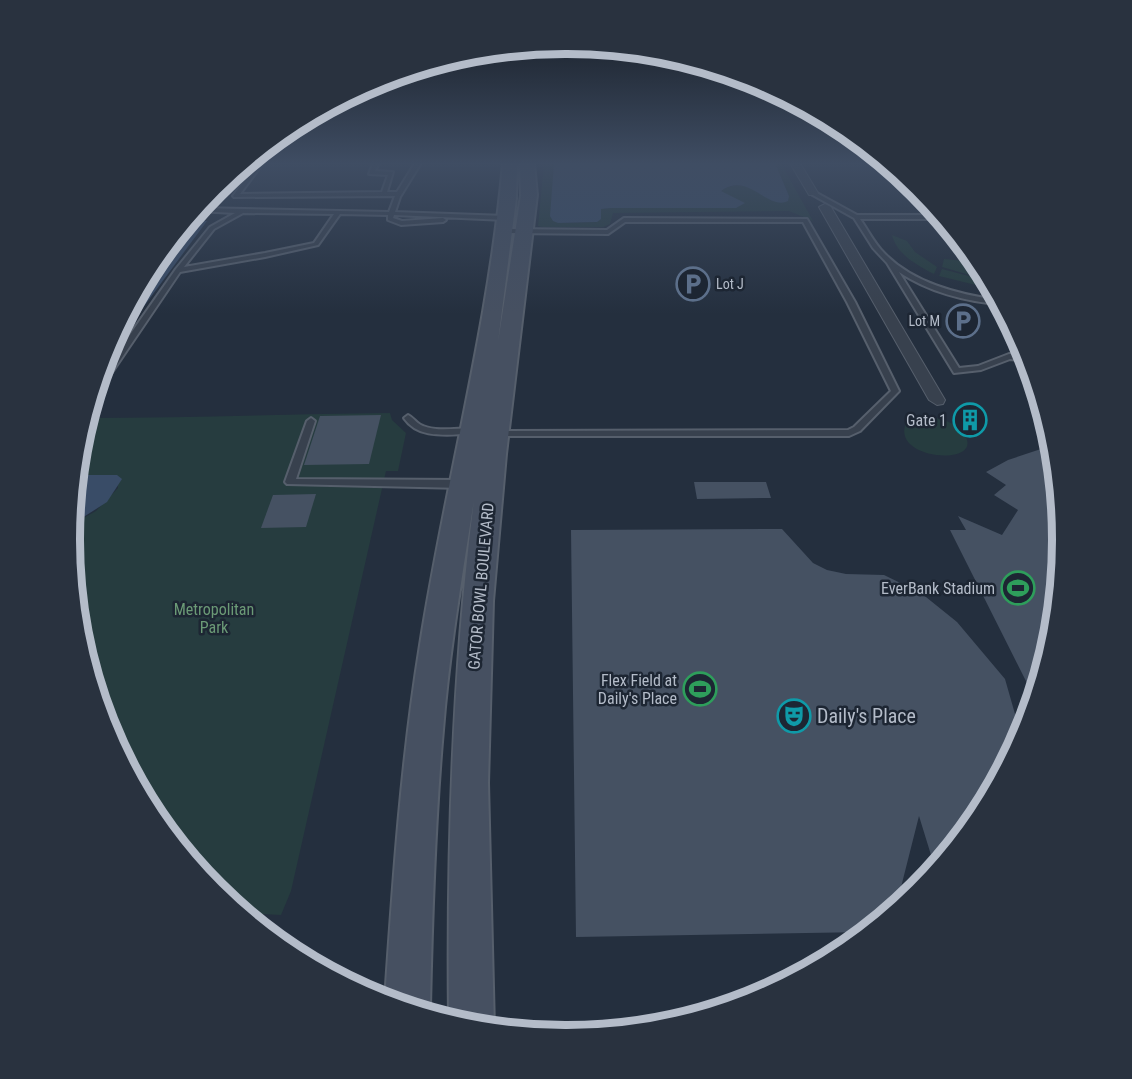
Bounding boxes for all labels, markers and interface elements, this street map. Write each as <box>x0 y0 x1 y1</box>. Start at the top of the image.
parking icon: Lot J <box>675 266 711 302</box>
place label: Lot J <box>716 276 744 292</box>
parking icon: Lot M <box>945 303 981 339</box>
place label: Lot M <box>908 313 940 329</box>
building icon: Gate 1 <box>952 402 988 438</box>
place label: Gate 1 <box>906 411 947 430</box>
street label: GATOR BOWL BOULEVARD <box>464 502 498 670</box>
sports icon: EverBank Stadium <box>1000 570 1036 606</box>
place label: EverBank Stadium <box>881 579 995 598</box>
park label: Metropolitan Park <box>174 600 254 637</box>
place label: Flex Field at Daily's Place <box>598 671 677 708</box>
sports icon: Flex Field at Daily's Place <box>682 671 718 707</box>
theatre icon: Daily's Place <box>776 698 812 734</box>
place label: Daily's Place <box>817 704 916 728</box>

